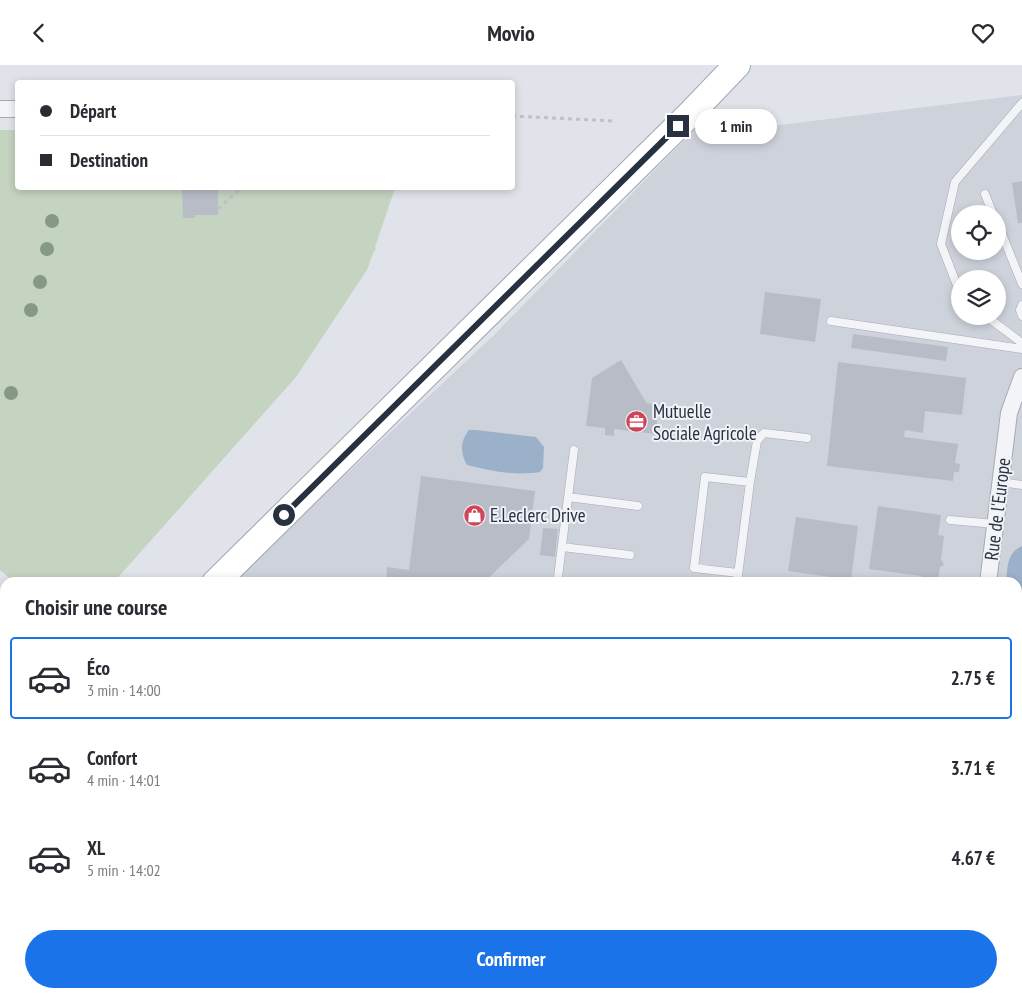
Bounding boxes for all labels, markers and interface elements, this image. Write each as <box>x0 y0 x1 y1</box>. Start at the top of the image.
icon: back <box>25 19 53 47</box>
text: Movio <box>487 19 535 47</box>
icon: heart <box>969 19 997 47</box>
text: Départ <box>70 99 116 123</box>
callout: 1 min <box>696 109 778 143</box>
route end <box>667 115 689 137</box>
text: 1 min <box>720 116 752 136</box>
text: Destination <box>70 148 148 172</box>
map controls <box>951 205 1006 325</box>
button: locate <box>951 205 1006 260</box>
button: layers <box>951 270 1006 325</box>
place label: Mutuelle Sociale Agricole <box>653 399 757 445</box>
office icon: Mutuelle Sociale Agricole <box>625 410 649 434</box>
street label: Rue de l'Europe <box>979 456 1015 562</box>
shop icon: E.Leclerc Drive <box>462 503 486 527</box>
place label: E.Leclerc Drive <box>490 503 586 527</box>
route start <box>273 504 295 526</box>
text: Choisir une course <box>25 593 167 621</box>
icon: car <box>27 656 72 701</box>
text: Éco <box>87 656 110 680</box>
text: 2.75 € <box>951 666 995 690</box>
text: 3 min · 14:00 <box>87 680 161 700</box>
icon: car <box>27 746 72 791</box>
text: Confort <box>87 746 137 770</box>
text: 3.71 € <box>951 756 995 780</box>
text: 4 min · 14:01 <box>87 770 161 790</box>
icon: car <box>27 836 72 881</box>
text: XL <box>87 836 105 860</box>
text: 4.67 € <box>952 846 995 870</box>
text: 5 min · 14:02 <box>87 860 161 880</box>
button: Confirmer <box>25 930 997 988</box>

